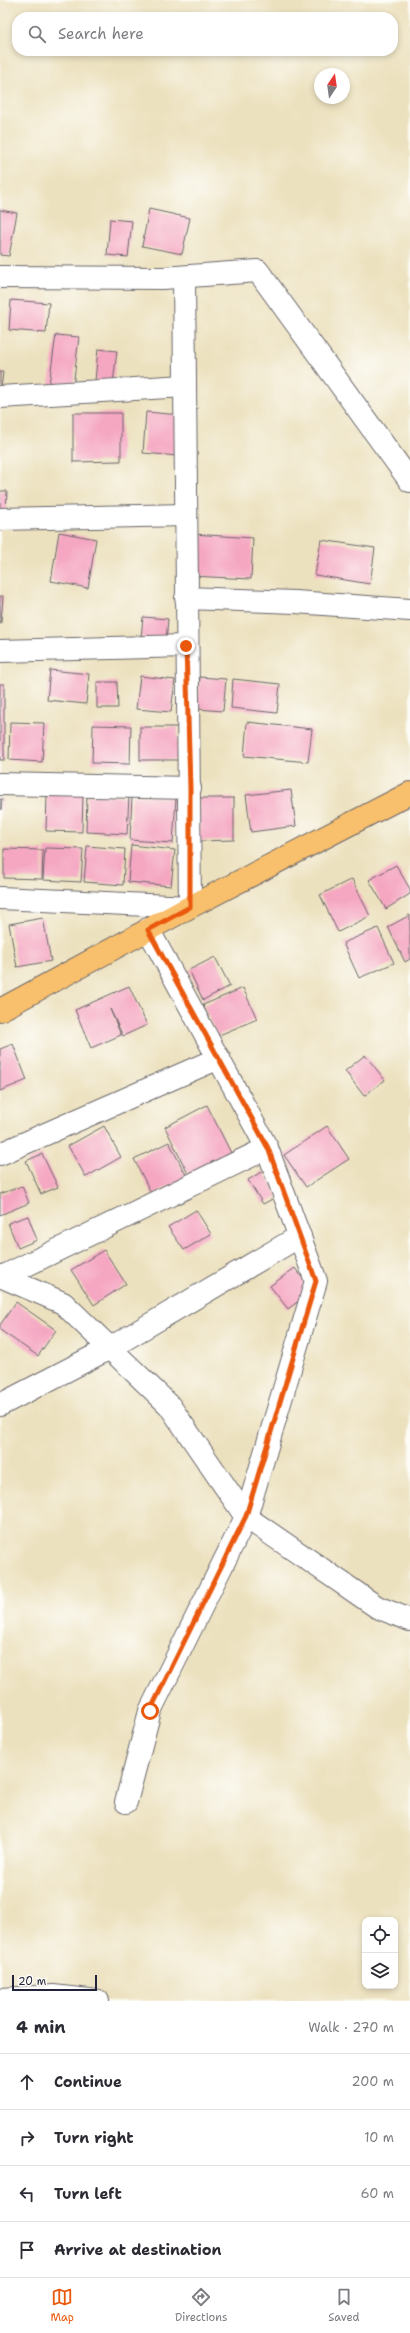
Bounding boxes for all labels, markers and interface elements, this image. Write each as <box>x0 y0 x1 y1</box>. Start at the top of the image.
search box <box>12 12 398 56</box>
icon: search <box>26 23 48 45</box>
text: Search here <box>58 24 144 44</box>
north arrow <box>314 68 350 104</box>
route end <box>177 637 195 655</box>
route start <box>141 1702 159 1720</box>
map controls <box>362 1917 398 1989</box>
button: locate <box>362 1917 398 1953</box>
button: layers <box>362 1953 398 1989</box>
scale bar <box>12 1973 97 1992</box>
text: 20 m <box>18 1974 46 1989</box>
text: 4 min <box>16 2016 66 2038</box>
text: Walk · 270 m <box>308 2019 394 2036</box>
icon: ahead <box>16 2071 38 2093</box>
text: Continue <box>54 2072 122 2092</box>
text: 200 m <box>352 2073 394 2090</box>
icon: right <box>16 2127 38 2149</box>
text: Turn right <box>54 2128 134 2148</box>
text: 10 m <box>364 2129 394 2146</box>
icon: left <box>16 2183 38 2205</box>
text: Turn left <box>54 2184 122 2204</box>
text: 60 m <box>361 2185 394 2202</box>
icon: arrive <box>16 2239 38 2261</box>
text: Arrive at destination <box>54 2240 222 2260</box>
tab: Map <box>50 2286 74 2325</box>
tab: Directions <box>175 2286 227 2325</box>
tab: Saved <box>328 2286 360 2325</box>

